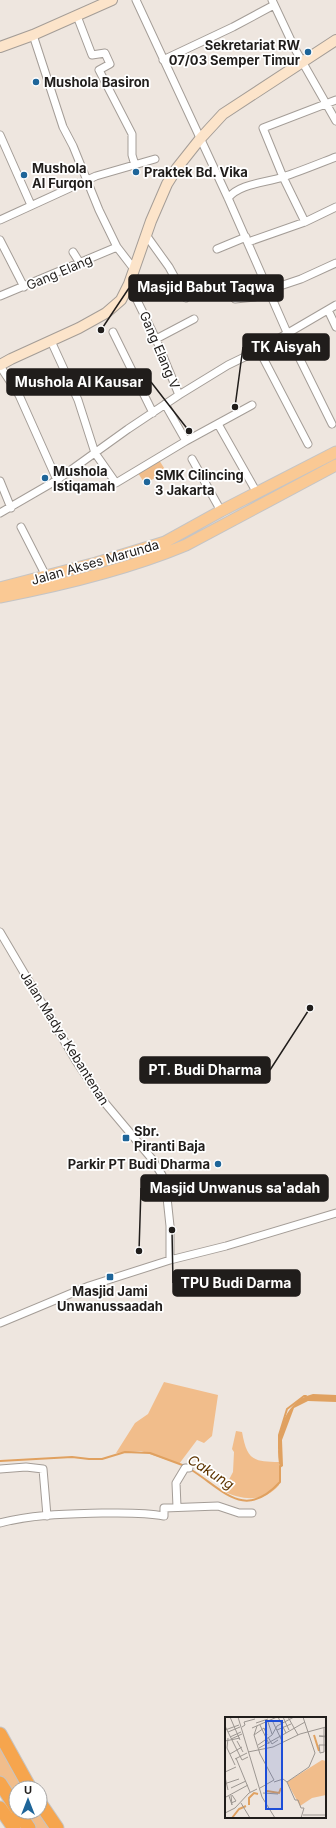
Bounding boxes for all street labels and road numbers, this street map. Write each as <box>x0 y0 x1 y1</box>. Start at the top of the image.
street label: Gang Elang <box>24 251 94 293</box>
street label: Gang Elang V <box>136 309 184 391</box>
street label: Jalan Akses Marunda <box>29 536 161 588</box>
street label: Jalan Madya Kebantenan <box>17 968 113 1108</box>

